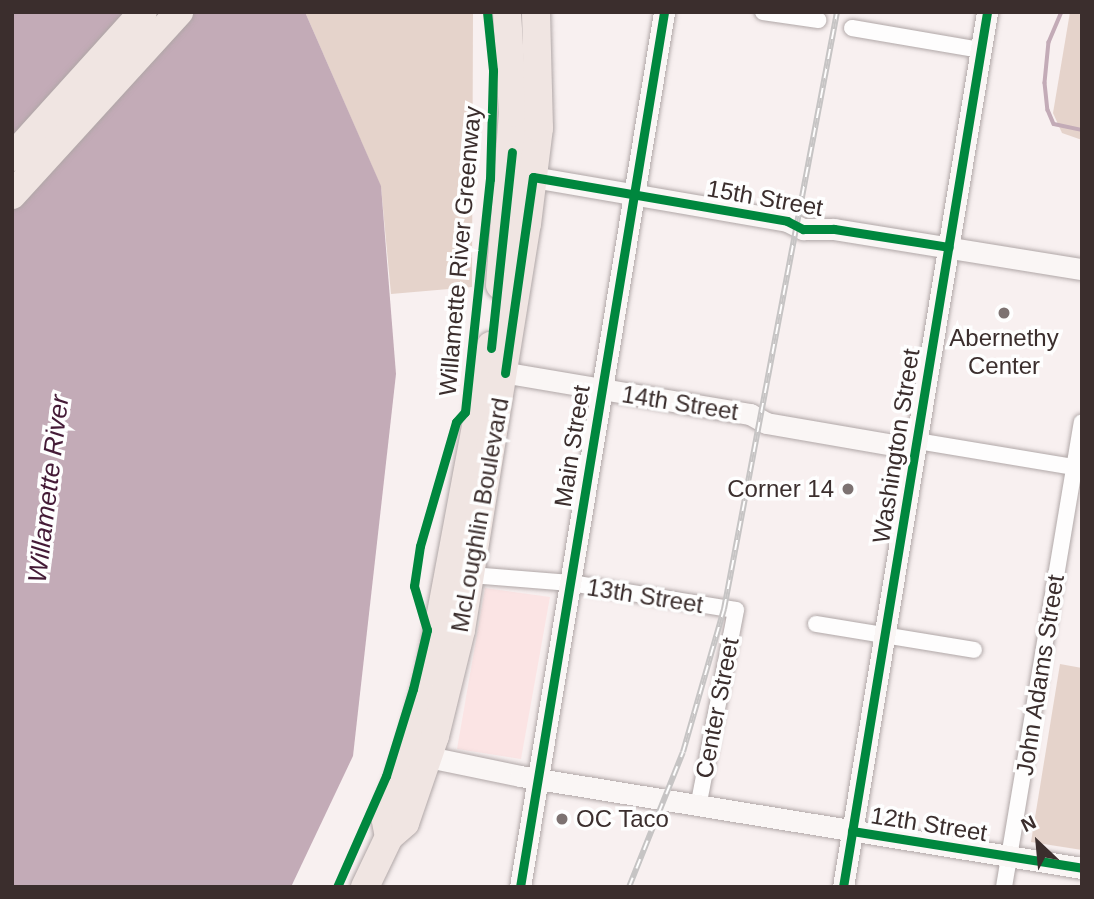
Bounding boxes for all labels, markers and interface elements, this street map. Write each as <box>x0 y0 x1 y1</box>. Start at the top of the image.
street label: Willamette River Greenway <box>433 105 487 397</box>
street label: 15th Street <box>705 174 825 222</box>
marker: Abernethy Center <box>996 305 1012 321</box>
place label: Abernethy Center <box>949 324 1059 380</box>
street label: Washington Street <box>866 347 926 545</box>
street label: 14th Street <box>620 380 740 426</box>
street label: Main Street <box>548 383 596 509</box>
water label: Willamette River <box>22 393 76 585</box>
street label: McLoughlin Boulevard <box>445 396 515 634</box>
place label: Corner 14 <box>727 475 834 503</box>
marker: Corner 14 <box>840 481 856 497</box>
street label: John Adams Street <box>1010 572 1070 778</box>
street label: 13th Street <box>585 573 705 619</box>
street label: Center Street <box>689 635 745 781</box>
street label: 12th Street <box>869 801 989 847</box>
place label: OC Taco <box>576 805 669 833</box>
north arrow <box>1003 808 1073 878</box>
marker: OC Taco <box>554 811 570 827</box>
text: N <box>1018 811 1039 836</box>

